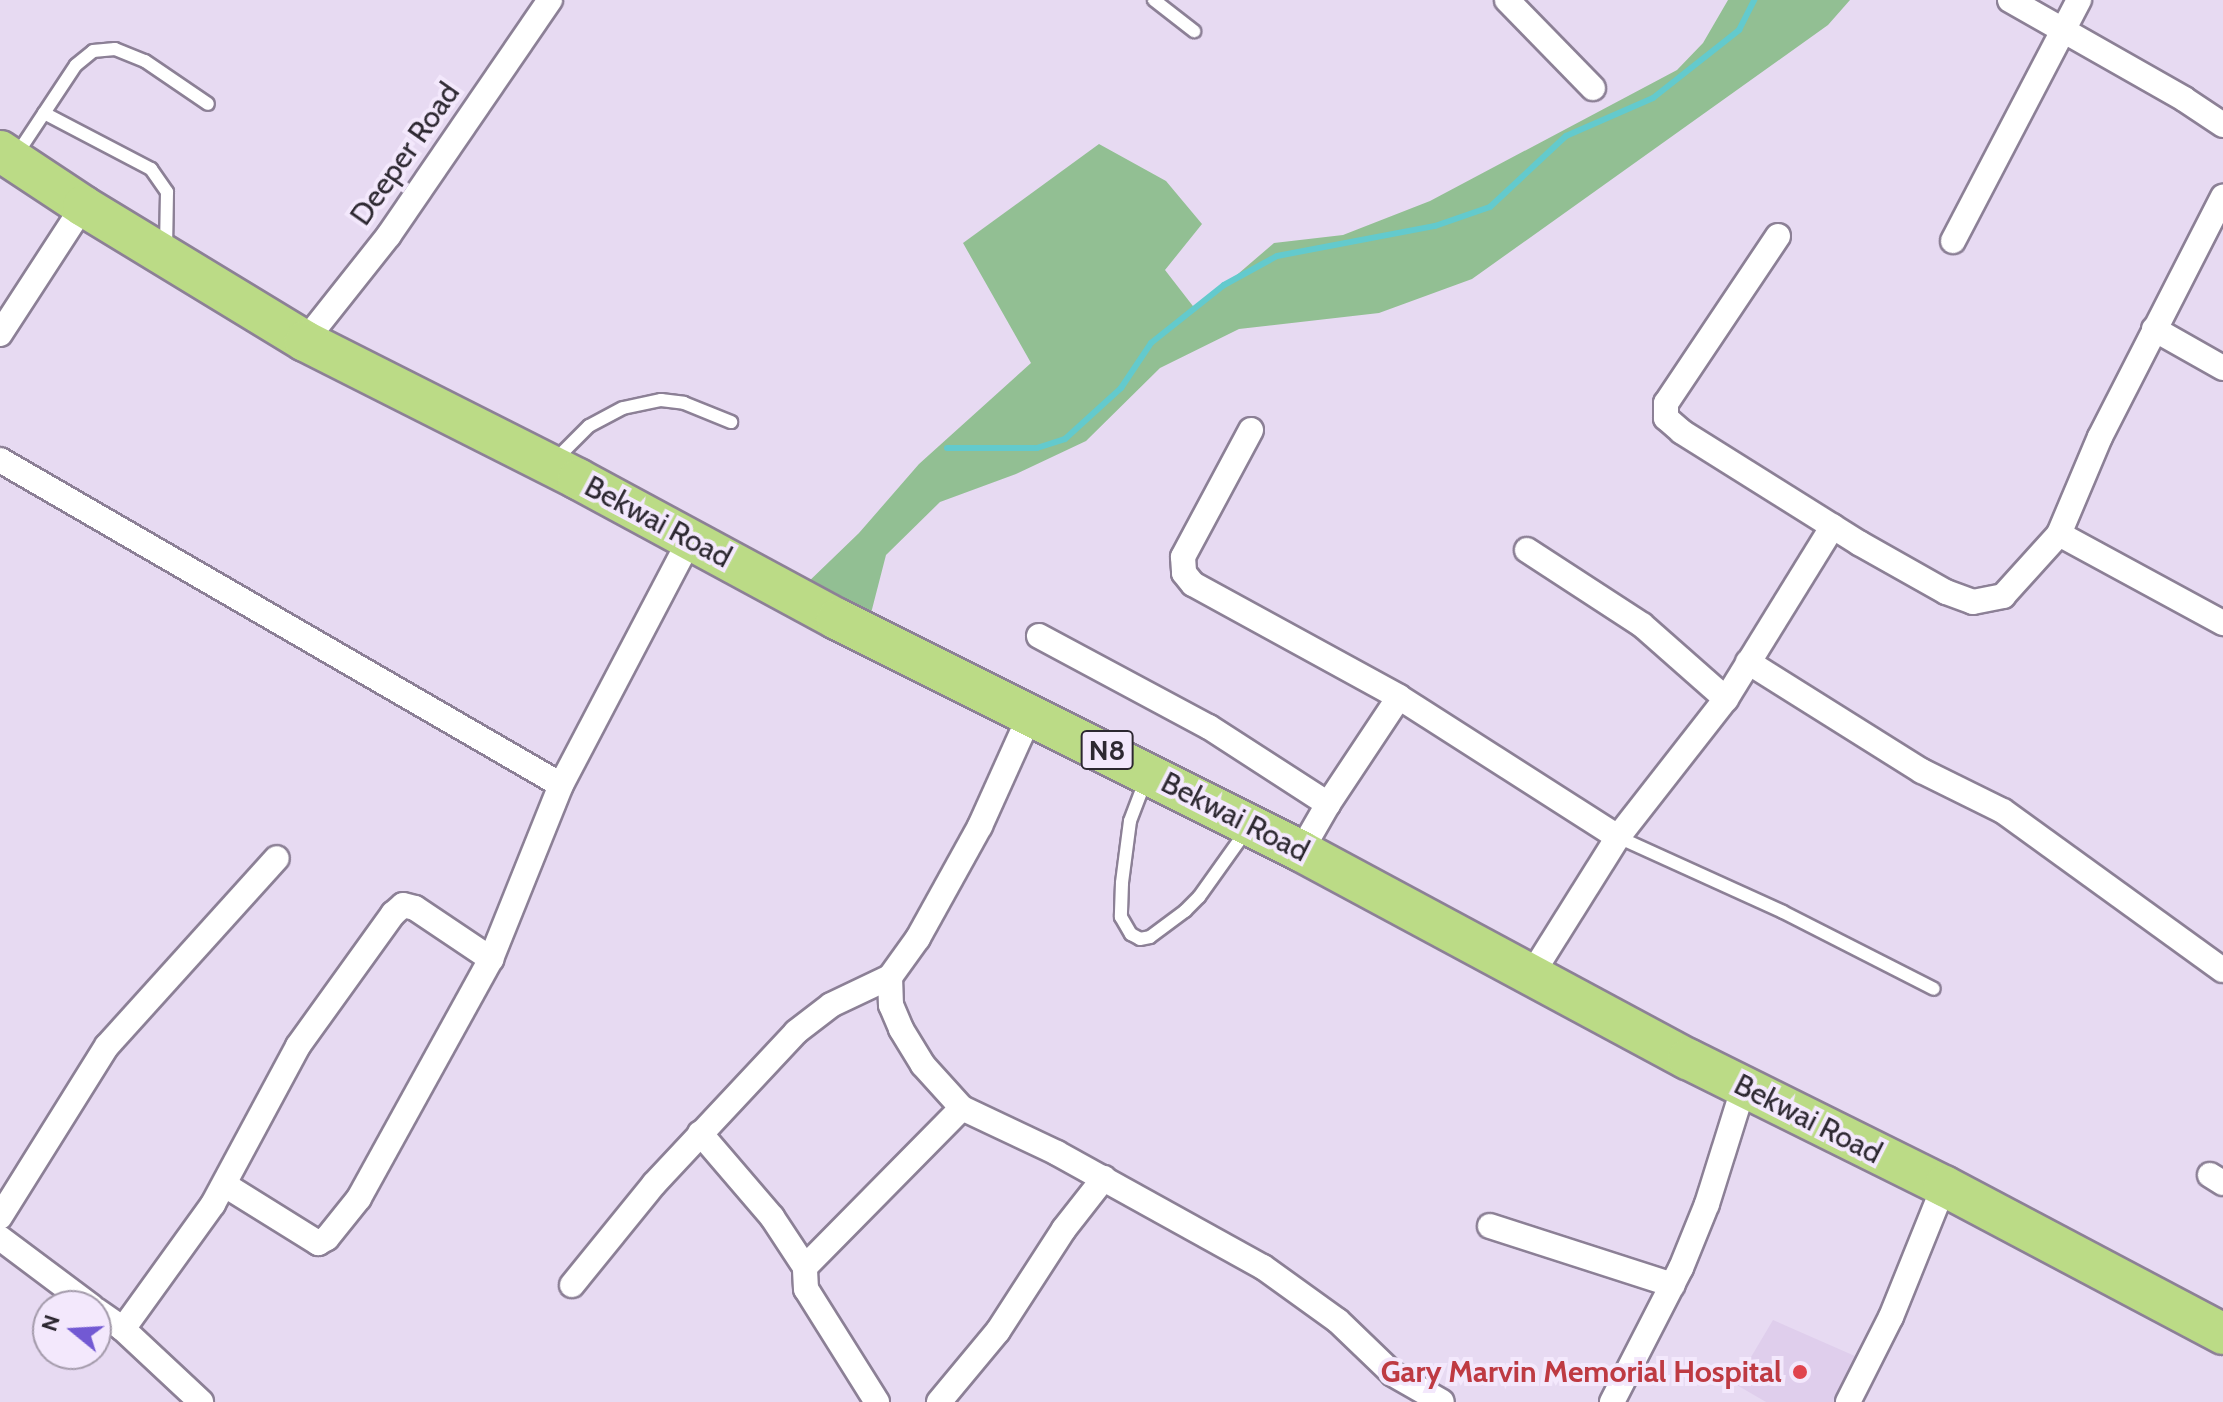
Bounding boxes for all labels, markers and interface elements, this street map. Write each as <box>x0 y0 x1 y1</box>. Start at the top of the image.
street label: Deeper Road <box>343 76 467 232</box>
street label: Bekwai Road <box>579 468 737 576</box>
road number: N8 <box>1079 726 1135 774</box>
street label: Bekwai Road <box>1155 764 1315 870</box>
street label: Bekwai Road <box>1728 1066 1888 1172</box>
north arrow <box>32 1290 112 1370</box>
text: N <box>35 1311 66 1335</box>
place label: Gary Marvin Memorial Hospital <box>1381 1354 1782 1390</box>
marker: Gary Marvin Memorial Hospital <box>1789 1361 1811 1383</box>

